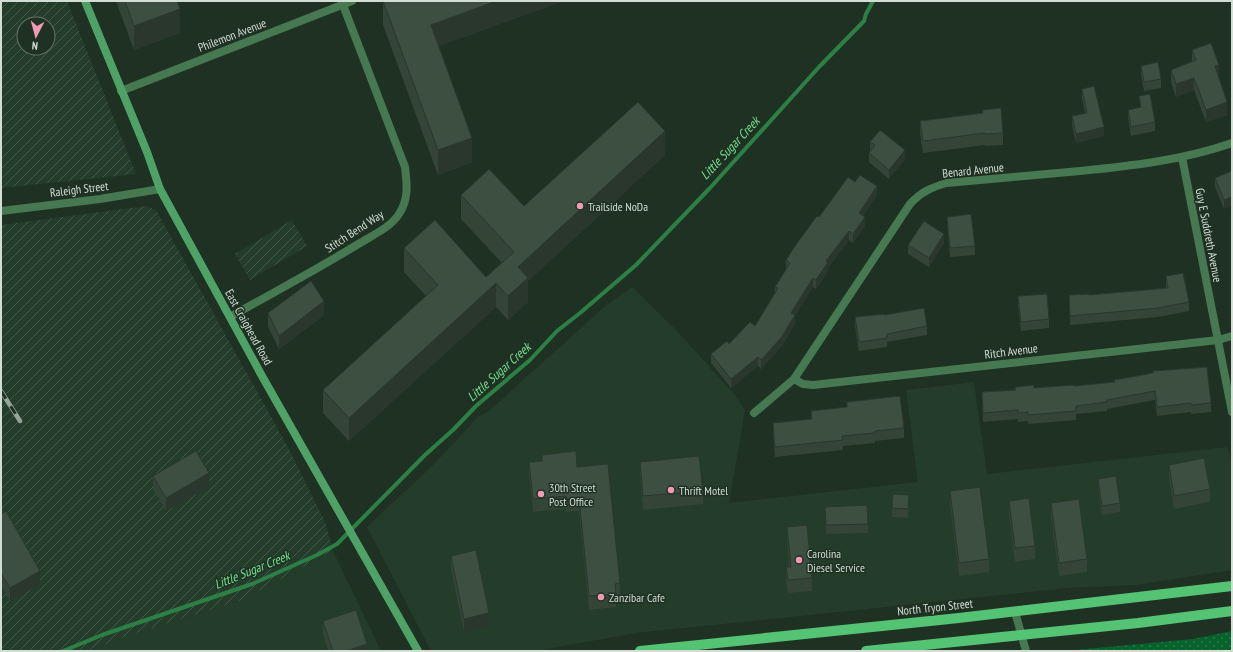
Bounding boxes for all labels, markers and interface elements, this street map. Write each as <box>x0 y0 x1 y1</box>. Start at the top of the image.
street label: Philemon Avenue <box>196 15 268 55</box>
north arrow <box>16 16 56 56</box>
text: N <box>31 39 39 53</box>
water label: Little Sugar Creek <box>697 112 765 183</box>
street label: Benard Avenue <box>942 159 1005 181</box>
street label: Raleigh Street <box>49 178 110 200</box>
street label: Guy E Suddreth Avenue <box>1193 187 1225 283</box>
place label: Trailside NoDa <box>588 199 648 214</box>
marker: Trailside NoDa <box>575 201 585 211</box>
street label: Stitch Bend Way <box>322 206 386 255</box>
street label: East Craighead Road <box>222 286 276 368</box>
water label: Little Sugar Creek <box>464 338 536 405</box>
street label: Ritch Avenue <box>983 340 1039 362</box>
place label: 30th Street Post Office <box>549 480 596 509</box>
place label: Thrift Motel <box>679 483 728 498</box>
marker: Thrift Motel <box>666 485 676 495</box>
marker: 30th Street Post Office <box>536 489 546 499</box>
water label: Little Sugar Creek <box>212 546 294 593</box>
place label: Carolina Diesel Service <box>807 546 865 575</box>
marker: Carolina Diesel Service <box>794 555 804 565</box>
place label: Zanzibar Cafe <box>609 590 665 605</box>
marker: Zanzibar Cafe <box>596 592 606 602</box>
street label: North Tryon Street <box>896 595 974 618</box>

